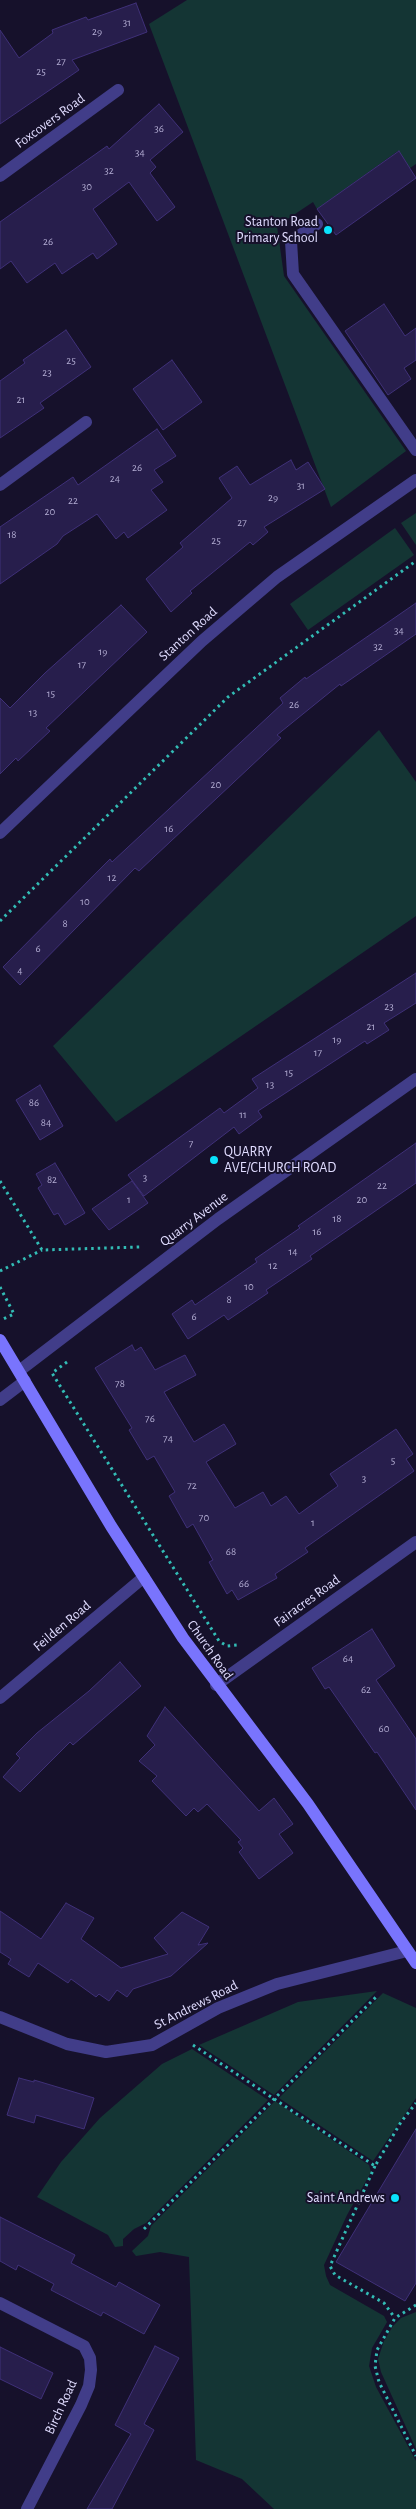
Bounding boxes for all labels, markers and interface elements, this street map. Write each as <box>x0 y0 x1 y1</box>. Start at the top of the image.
house number: 31 <box>123 16 131 30</box>
house number: 29 <box>92 25 102 39</box>
house number: 27 <box>56 55 66 69</box>
house number: 25 <box>36 65 46 79</box>
street label: Foxcovers Road <box>12 90 88 152</box>
house number: 36 <box>154 122 164 136</box>
house number: 34 <box>135 146 145 160</box>
house number: 32 <box>104 164 114 178</box>
house number: 30 <box>82 180 92 194</box>
place label: Stanton Road Primary School <box>236 214 318 246</box>
marker: Stanton Road Primary School <box>322 224 334 236</box>
house number: 26 <box>43 235 53 249</box>
house number: 25 <box>66 354 76 368</box>
house number: 23 <box>42 366 52 380</box>
house number: 21 <box>17 393 25 407</box>
house number: 26 <box>132 461 142 475</box>
house number: 24 <box>110 472 120 486</box>
house number: 31 <box>297 479 305 493</box>
house number: 29 <box>268 491 278 505</box>
house number: 22 <box>68 494 78 508</box>
house number: 20 <box>45 505 55 519</box>
house number: 27 <box>237 516 247 530</box>
house number: 18 <box>8 528 16 542</box>
house number: 25 <box>211 534 221 548</box>
street label: Stanton Road <box>155 603 221 665</box>
house number: 34 <box>394 624 404 638</box>
house number: 32 <box>373 640 383 654</box>
house number: 19 <box>99 645 107 659</box>
house number: 17 <box>78 658 86 672</box>
house number: 15 <box>47 687 55 701</box>
house number: 26 <box>289 698 299 712</box>
house number: 13 <box>29 706 37 720</box>
house number: 20 <box>211 778 221 792</box>
house number: 16 <box>165 822 173 836</box>
house number: 12 <box>108 871 116 885</box>
house number: 10 <box>80 895 90 909</box>
house number: 8 <box>62 917 68 931</box>
house number: 6 <box>35 942 41 956</box>
house number: 4 <box>17 964 23 978</box>
house number: 23 <box>384 1000 394 1014</box>
house number: 21 <box>367 1020 375 1034</box>
house number: 19 <box>333 1033 341 1047</box>
house number: 17 <box>314 1046 322 1060</box>
house number: 15 <box>285 1066 293 1080</box>
house number: 13 <box>266 1078 274 1092</box>
house number: 86 <box>29 1096 39 1110</box>
house number: 11 <box>239 1108 247 1122</box>
house number: 84 <box>41 1116 51 1130</box>
house number: 7 <box>189 1137 193 1151</box>
place label: QUARRY AVE/CHURCH ROAD <box>224 1144 336 1176</box>
marker: QUARRY AVE/CHURCH ROAD <box>208 1154 220 1166</box>
house number: 3 <box>143 1171 147 1185</box>
house number: 82 <box>47 1173 57 1187</box>
house number: 22 <box>377 1179 387 1193</box>
street label: Quarry Avenue <box>157 1188 231 1250</box>
house number: 1 <box>127 1193 131 1207</box>
house number: 20 <box>357 1193 367 1207</box>
house number: 18 <box>333 1212 341 1226</box>
house number: 16 <box>313 1225 321 1239</box>
house number: 14 <box>288 1245 298 1259</box>
house number: 12 <box>269 1259 277 1273</box>
house number: 10 <box>244 1280 254 1294</box>
house number: 8 <box>226 1293 232 1307</box>
house number: 6 <box>191 1310 197 1324</box>
house number: 78 <box>115 1377 125 1391</box>
house number: 76 <box>145 1412 155 1426</box>
house number: 74 <box>163 1432 173 1446</box>
house number: 5 <box>391 1454 395 1468</box>
house number: 3 <box>362 1472 366 1486</box>
house number: 72 <box>187 1479 197 1493</box>
house number: 70 <box>199 1511 209 1525</box>
house number: 1 <box>311 1516 315 1530</box>
house number: 68 <box>226 1545 236 1559</box>
street label: Fairacres Road <box>271 1571 343 1631</box>
house number: 66 <box>239 1577 249 1591</box>
street label: Feilden Road <box>30 1597 94 1655</box>
street label: Church Road <box>183 1617 237 1683</box>
house number: 64 <box>343 1652 353 1666</box>
house number: 62 <box>361 1683 371 1697</box>
house number: 60 <box>379 1722 389 1736</box>
street label: St Andrews Road <box>151 1977 241 2033</box>
place label: Saint Andrews <box>307 2190 385 2206</box>
marker: Saint Andrews <box>389 2192 401 2204</box>
street label: Birch Road <box>41 2377 81 2437</box>

